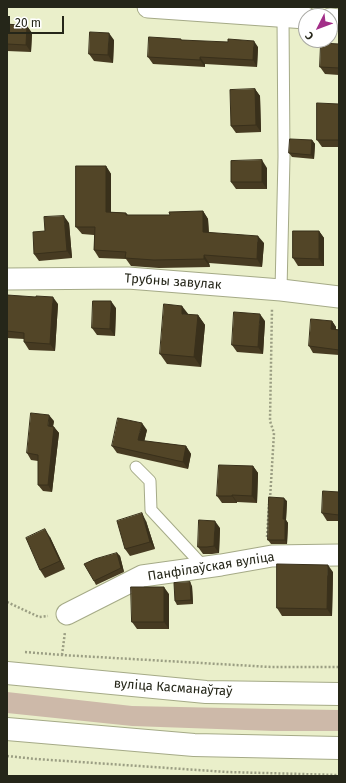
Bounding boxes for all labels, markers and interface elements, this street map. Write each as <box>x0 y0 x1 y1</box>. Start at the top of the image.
scale bar <box>10 8 66 34</box>
north arrow <box>298 8 338 48</box>
text: 20 m <box>15 16 41 30</box>
text: С <box>303 29 316 42</box>
street label: Трубны завулак <box>124 271 222 293</box>
street label: Панфілаўская вуліца <box>146 549 276 585</box>
street label: вуліца Касманаўтаў <box>113 676 233 700</box>

